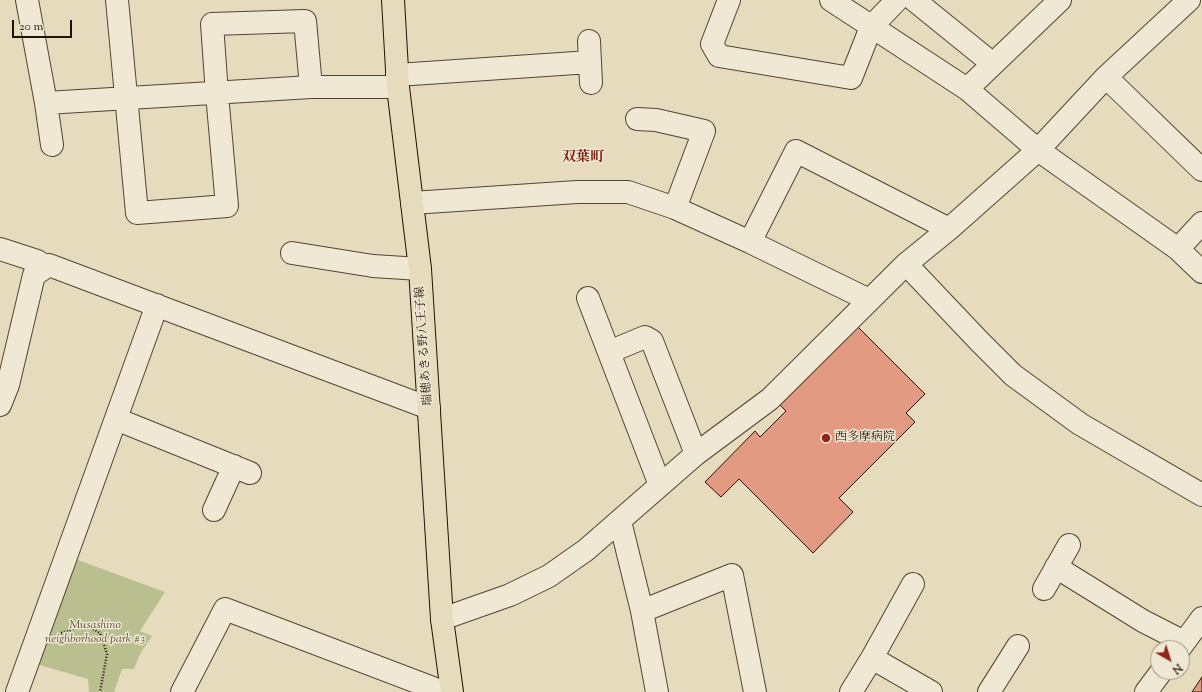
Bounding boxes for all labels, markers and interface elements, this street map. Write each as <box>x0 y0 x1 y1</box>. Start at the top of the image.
scale bar <box>14 12 74 38</box>
text: 20 m <box>19 18 43 36</box>
district label: 双葉町 <box>562 151 604 167</box>
street label: 瑞穂あきる野八王子線 <box>414 286 436 406</box>
place label: 西多摩病院 <box>835 431 895 445</box>
marker: 西多摩病院 <box>820 432 832 444</box>
park label: Musashino neighborhood park #3 <box>45 619 145 647</box>
north arrow <box>1150 640 1190 680</box>
text: N <box>1168 660 1185 678</box>

